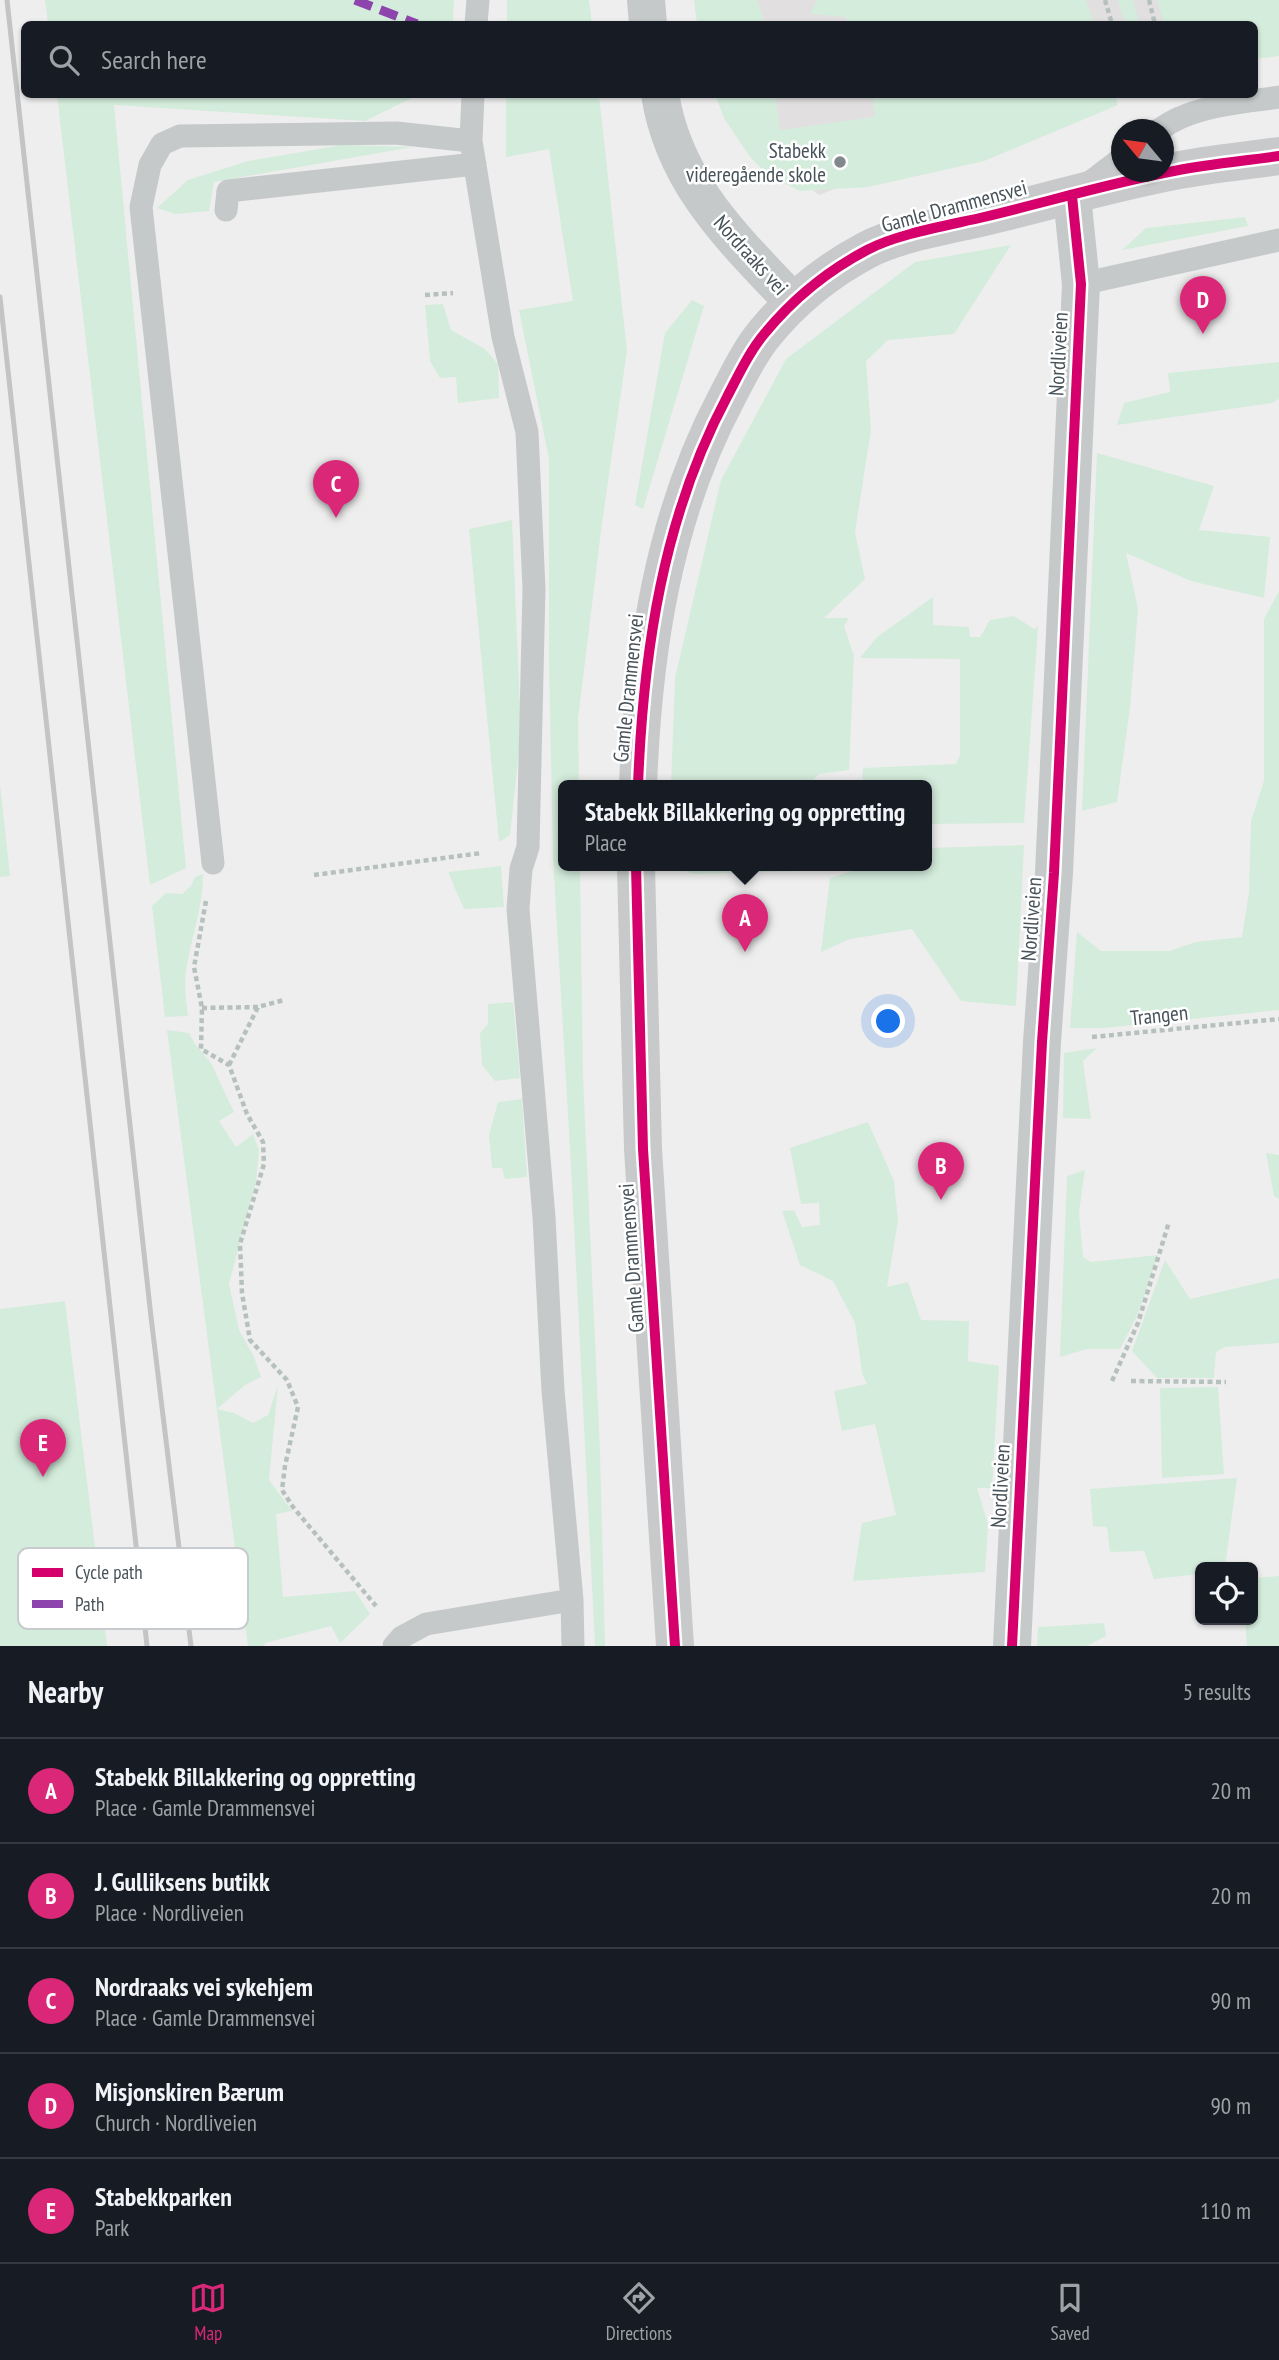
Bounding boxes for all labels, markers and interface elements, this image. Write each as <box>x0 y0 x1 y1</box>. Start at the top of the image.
search box <box>21 21 1258 98</box>
icon: search <box>45 41 83 79</box>
text: Search here <box>101 43 207 76</box>
north arrow <box>1111 119 1174 182</box>
place label: Stabekk videregående skole <box>686 137 826 188</box>
marker: Stabekk videregående skole <box>832 154 848 170</box>
street label: Gamle Drammensvei <box>878 174 1030 238</box>
street label: Nordraaks vei <box>708 209 794 301</box>
pin: D <box>1180 276 1226 334</box>
street label: Nordliveien <box>1042 311 1074 397</box>
pin: C <box>313 460 359 518</box>
street label: Gamle Drammensvei <box>607 612 649 764</box>
popup <box>558 780 932 871</box>
text: Stabekk Billakkering og oppretting <box>585 795 905 828</box>
text: Place <box>585 828 627 857</box>
street label: Nordliveien <box>1015 876 1047 962</box>
pin: A <box>722 894 768 952</box>
street label: Trangen <box>1129 999 1189 1031</box>
your location <box>871 1004 905 1038</box>
pin: B <box>918 1142 964 1200</box>
street label: Gamle Drammensvei <box>612 1183 650 1333</box>
pin: E <box>20 1419 66 1477</box>
street label: Nordliveien <box>984 1443 1016 1529</box>
legend <box>18 1548 248 1629</box>
text: Cycle path <box>75 1560 143 1584</box>
map controls <box>1195 1562 1258 1625</box>
button: locate <box>1195 1562 1258 1625</box>
text: Path <box>75 1592 104 1616</box>
text: Nearby <box>28 1672 103 1711</box>
text: 5 results <box>1183 1677 1251 1706</box>
text: Stabekk Billakkering og oppretting <box>95 1760 416 1793</box>
text: A <box>45 1776 57 1805</box>
text: 20 m <box>1210 1776 1251 1805</box>
text: Place · Gamle Drammensvei <box>95 1793 315 1822</box>
text: J. Gulliksens butikk <box>95 1865 270 1898</box>
text: B <box>45 1881 57 1910</box>
text: 20 m <box>1210 1881 1251 1910</box>
text: Place · Nordliveien <box>95 1898 244 1927</box>
text: Nordraaks vei sykehjem <box>95 1970 313 2003</box>
text: C <box>46 1986 56 2015</box>
text: 90 m <box>1210 1986 1251 2015</box>
text: Place · Gamle Drammensvei <box>95 2003 315 2032</box>
text: Misjonskiren Bærum <box>95 2075 284 2108</box>
text: D <box>45 2091 57 2120</box>
text: 90 m <box>1210 2091 1251 2120</box>
text: Church · Nordliveien <box>95 2108 257 2137</box>
text: Stabekkparken <box>95 2180 232 2213</box>
text: E <box>46 2196 56 2225</box>
text: 110 m <box>1200 2196 1251 2225</box>
text: Park <box>95 2213 129 2242</box>
tab: Map <box>189 2279 227 2345</box>
tab: Directions <box>606 2279 672 2345</box>
tab: Saved <box>1051 2279 1090 2345</box>

